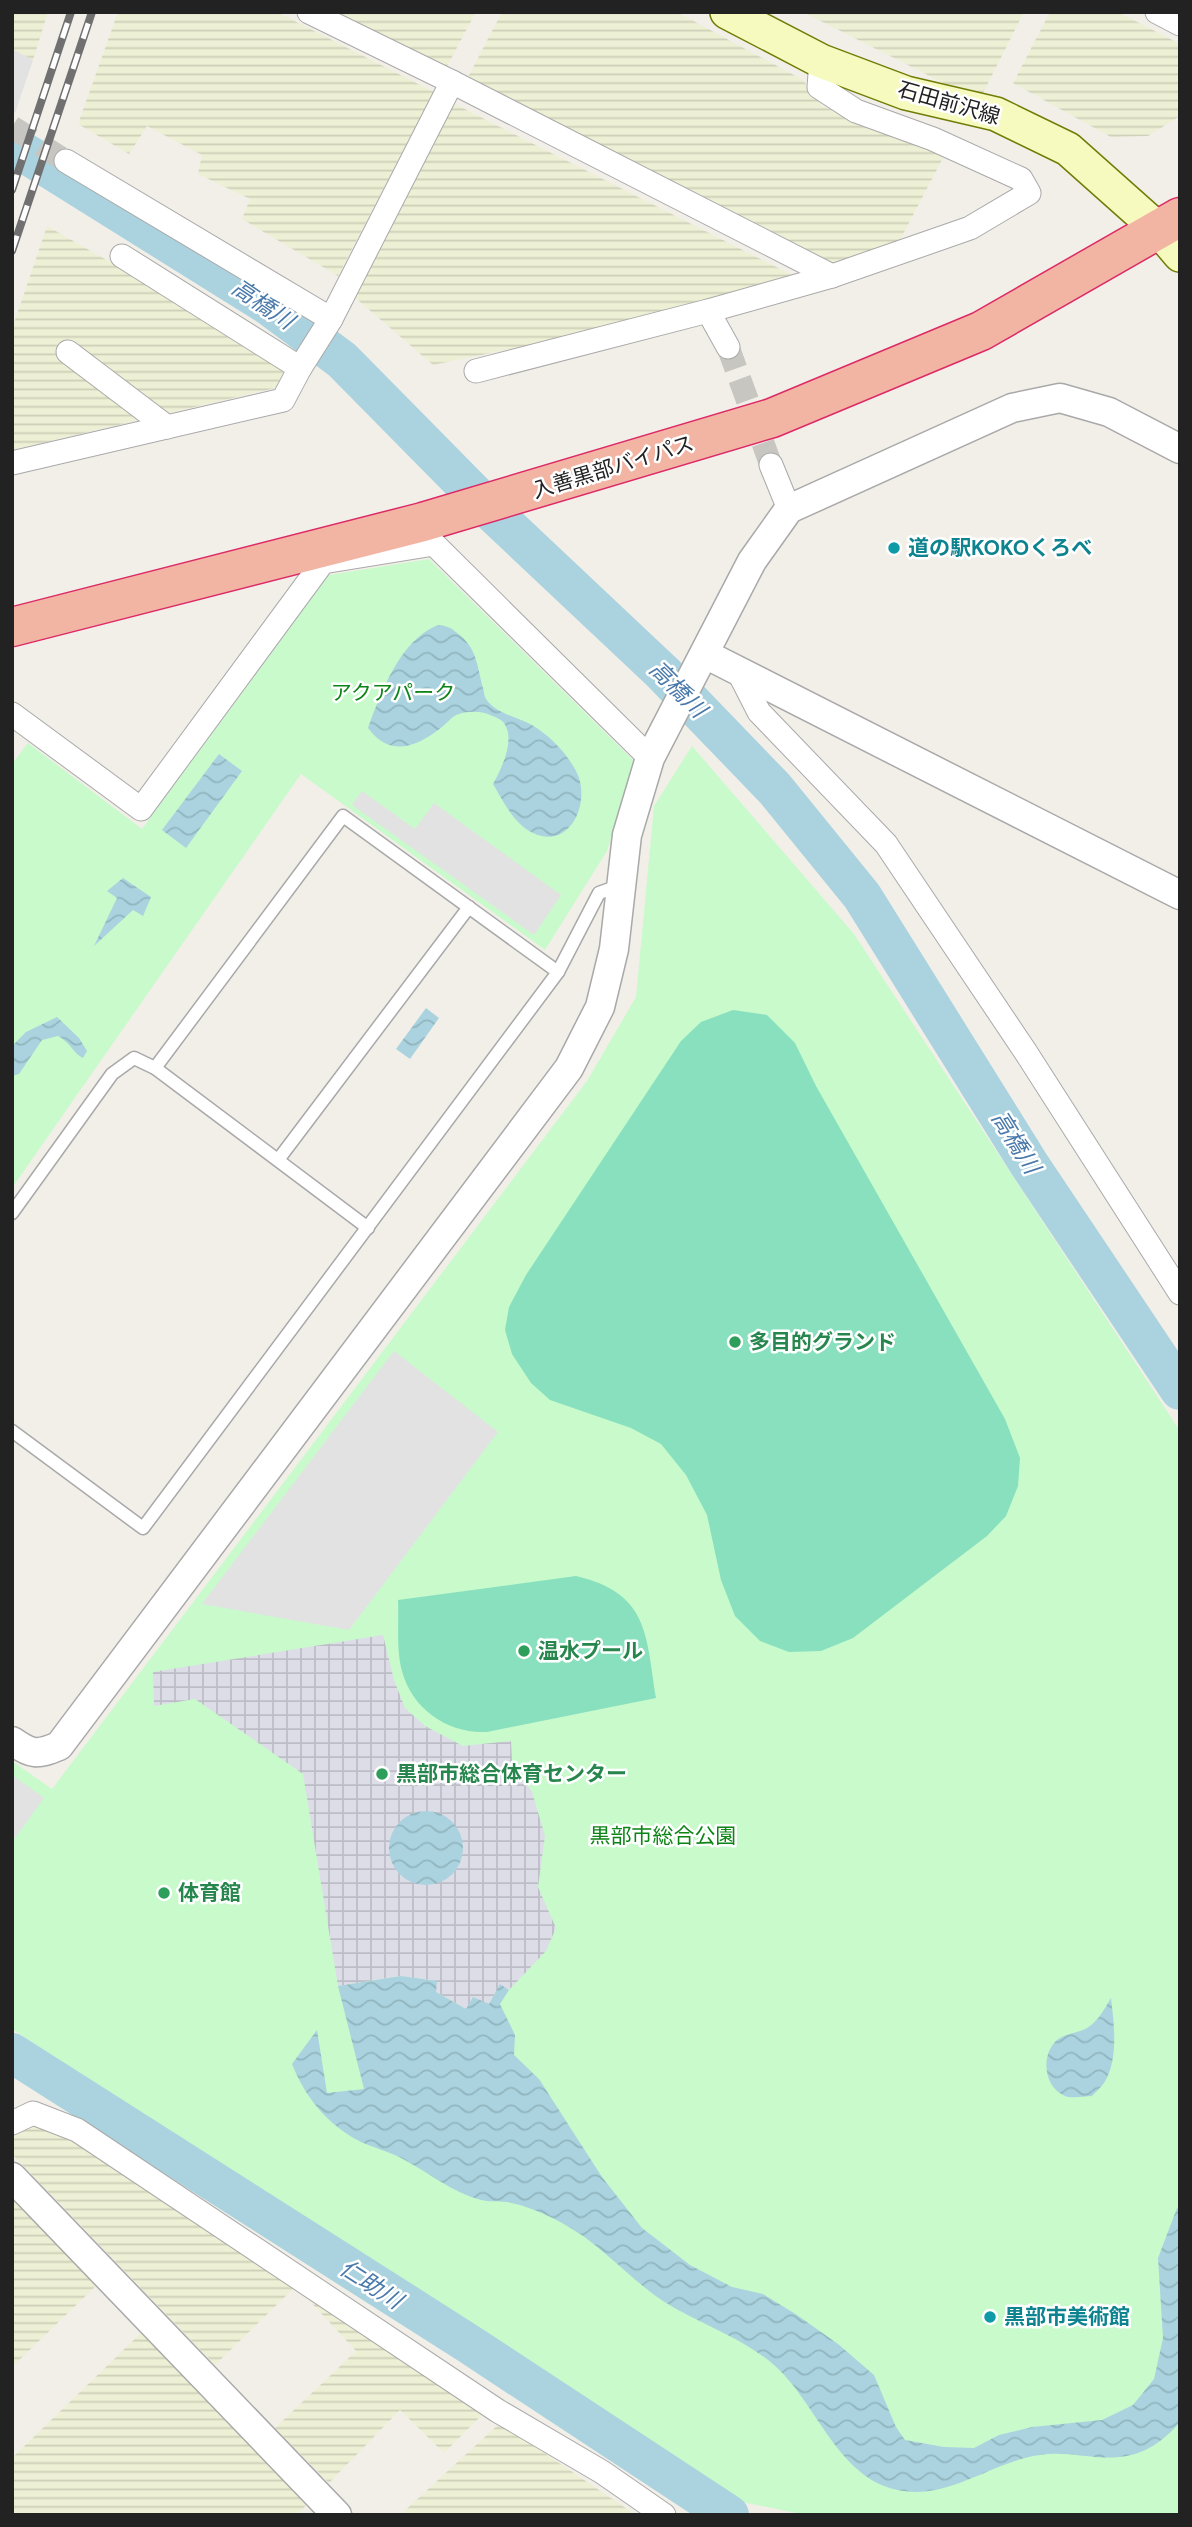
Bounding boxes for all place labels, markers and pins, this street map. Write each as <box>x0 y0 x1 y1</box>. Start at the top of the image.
place label: 道の駅KOKOくろべ <box>908 534 1092 562</box>
marker: 道の駅KOKOくろべ <box>886 540 902 556</box>
place label: 多目的グランド <box>749 1328 896 1356</box>
marker: 多目的グランド <box>727 1334 743 1350</box>
place label: 温水プール <box>538 1637 643 1665</box>
marker: 温水プール <box>516 1643 532 1659</box>
place label: 黒部市総合体育センター <box>396 1760 627 1788</box>
marker: 黒部市総合体育センター <box>374 1766 390 1782</box>
place label: 体育館 <box>178 1879 241 1907</box>
marker: 体育館 <box>156 1885 172 1901</box>
place label: 黒部市美術館 <box>1004 2303 1130 2331</box>
marker: 黒部市美術館 <box>982 2309 998 2325</box>

